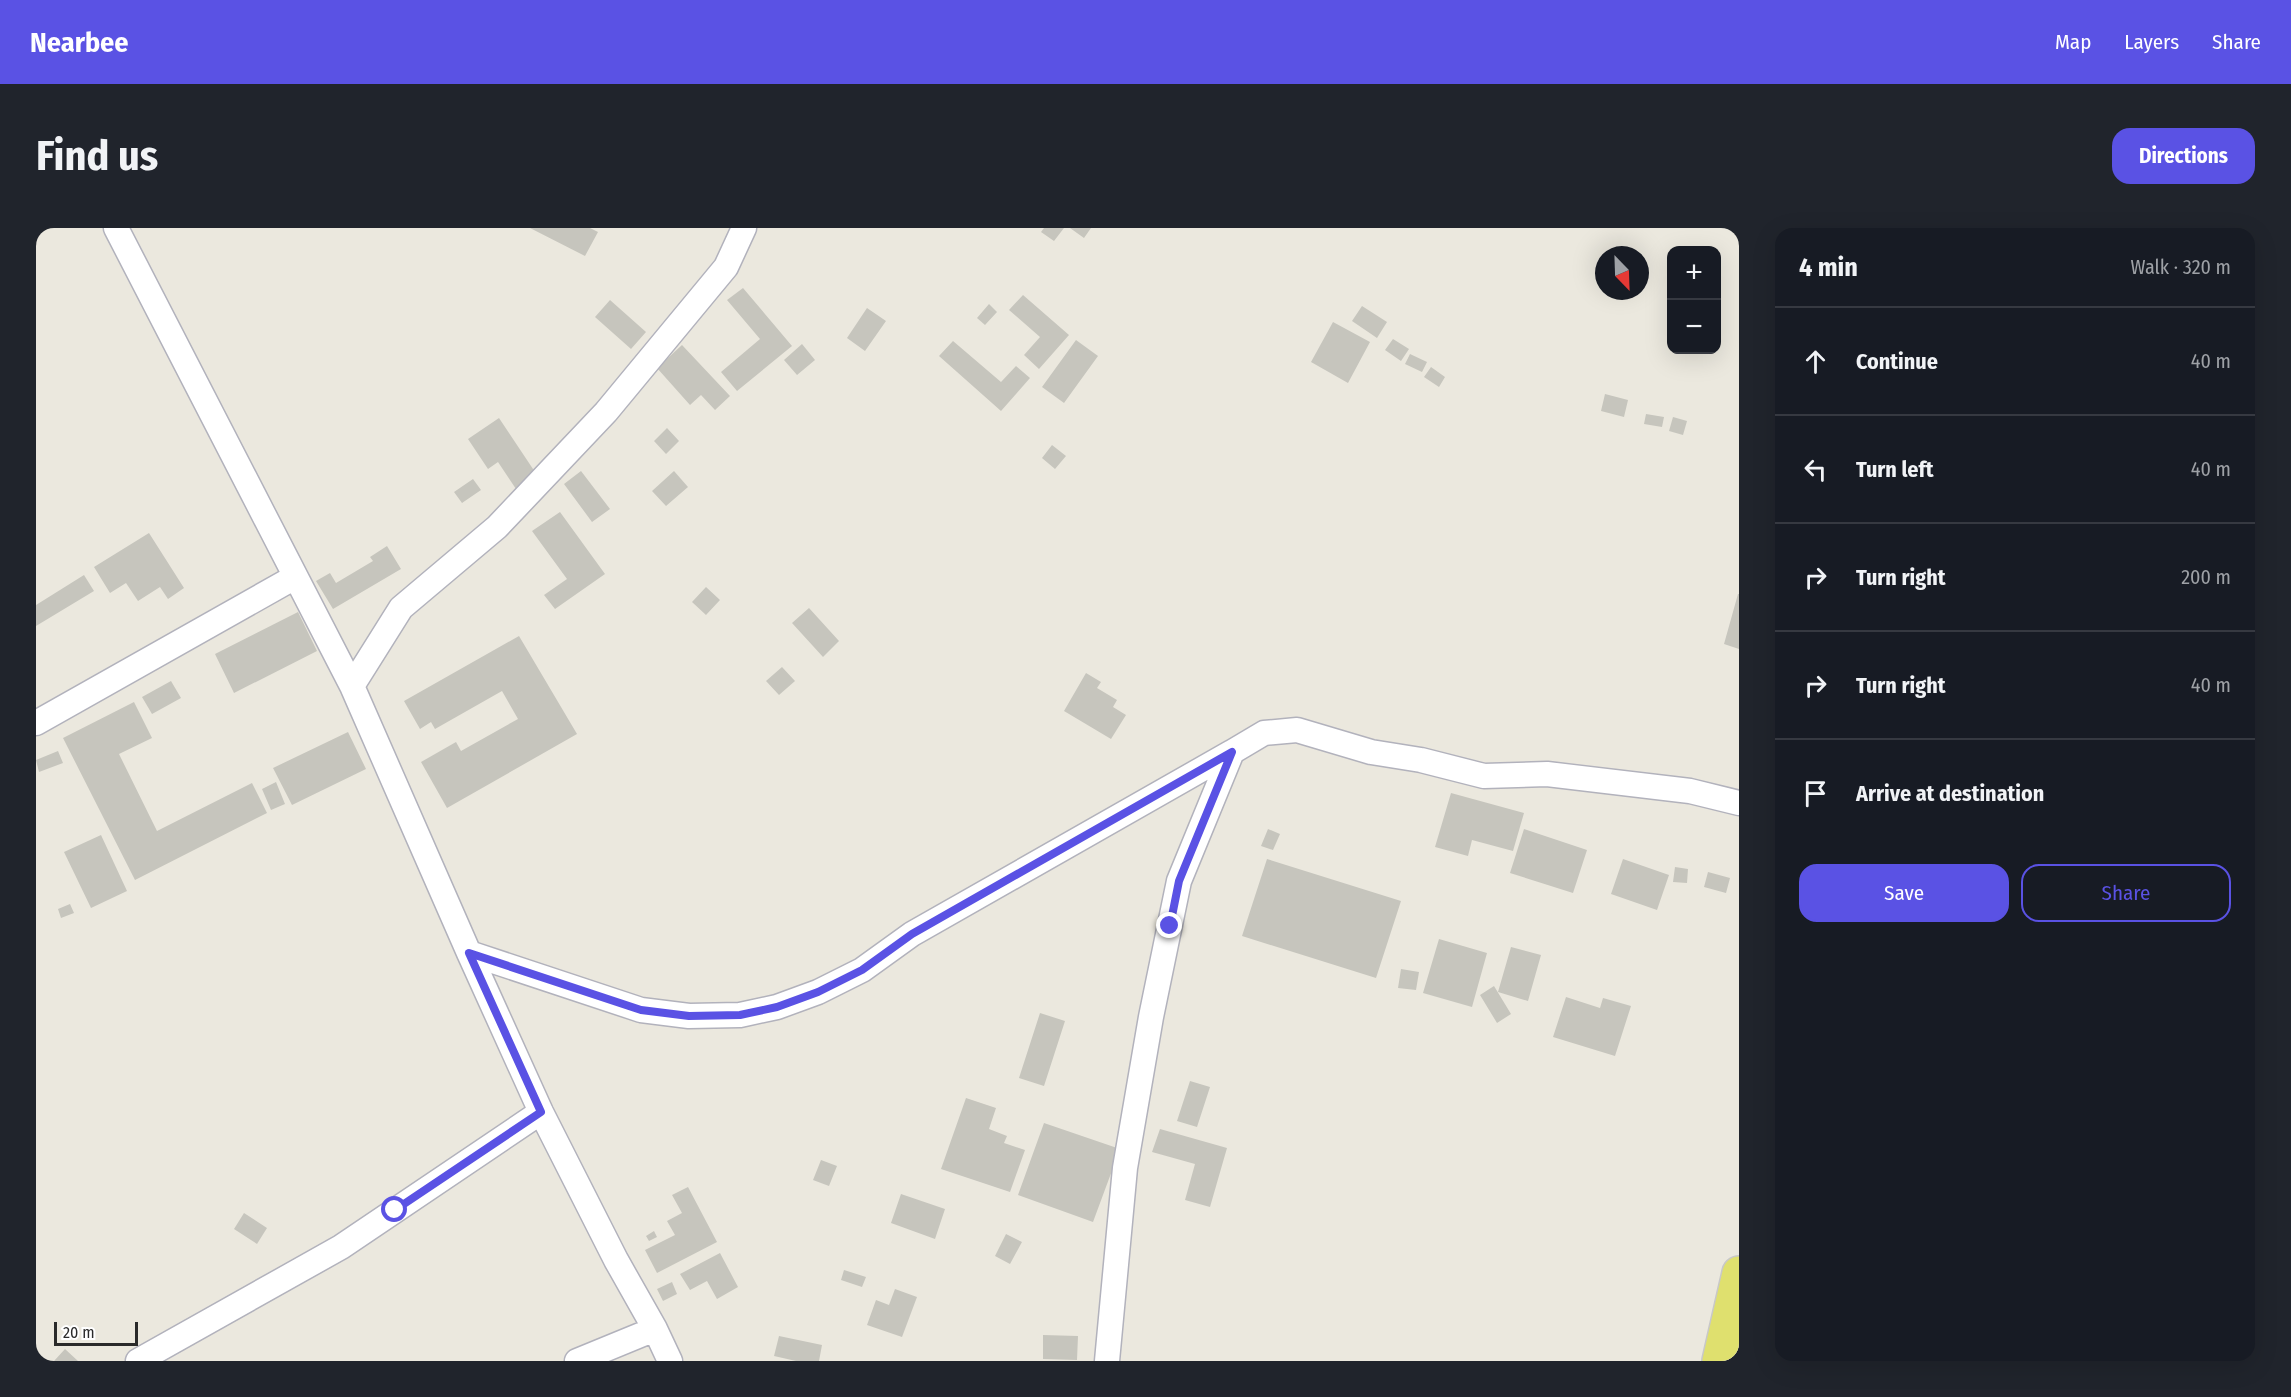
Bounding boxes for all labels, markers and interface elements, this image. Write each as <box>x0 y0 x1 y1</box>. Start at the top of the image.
text: Nearbee <box>30 26 129 59</box>
text: Map <box>2055 29 2091 55</box>
text: Layers <box>2124 29 2179 55</box>
text: Share <box>2212 29 2261 55</box>
button: Directions <box>2112 128 2255 184</box>
text: Find us <box>36 131 158 181</box>
north arrow <box>1595 246 1649 300</box>
map controls <box>1667 246 1721 354</box>
button: + <box>1667 246 1721 300</box>
text: 4 min <box>1799 252 1858 283</box>
text: Walk · 320 m <box>2131 255 2231 279</box>
button: − <box>1667 300 1721 354</box>
icon: ahead <box>1799 345 1832 378</box>
text: Continue <box>1856 348 1938 375</box>
text: 40 m <box>2191 349 2231 373</box>
icon: left <box>1799 453 1832 486</box>
text: Turn left <box>1856 456 1934 483</box>
text: 40 m <box>2191 457 2231 481</box>
icon: right <box>1799 561 1832 594</box>
text: Turn right <box>1856 564 1945 591</box>
text: 200 m <box>2181 565 2231 589</box>
icon: right <box>1799 669 1832 702</box>
text: Turn right <box>1856 672 1945 699</box>
text: 40 m <box>2191 673 2231 697</box>
icon: arrive <box>1799 777 1832 810</box>
text: Arrive at destination <box>1856 780 2044 807</box>
button: Save <box>1799 864 2009 922</box>
button: Share <box>2021 864 2231 922</box>
route end <box>1156 912 1182 938</box>
route start <box>381 1196 407 1222</box>
scale bar <box>54 1319 138 1346</box>
text: 20 m <box>63 1323 94 1342</box>

